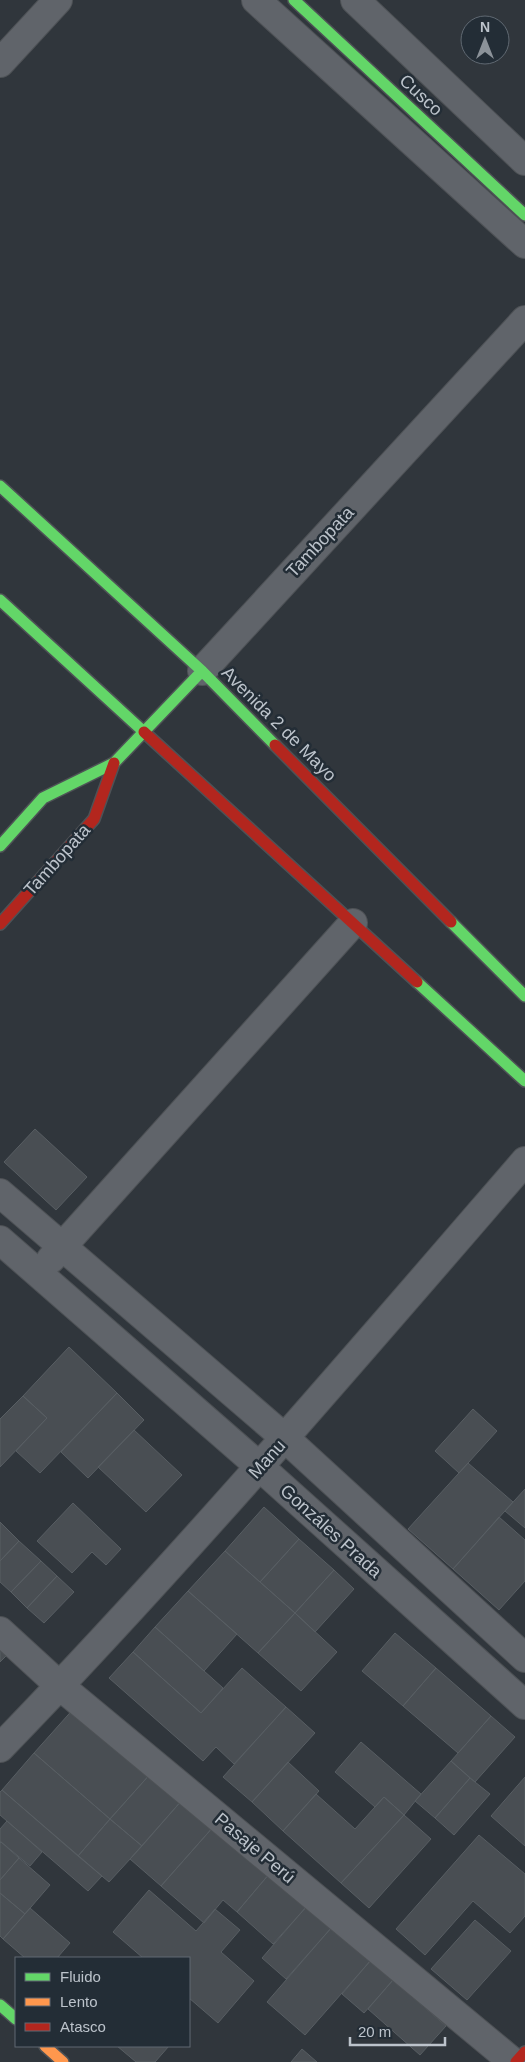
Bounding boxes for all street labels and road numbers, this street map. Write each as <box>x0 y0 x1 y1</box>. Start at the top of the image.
street label: Cusco <box>396 70 446 120</box>
street label: Tambopata <box>282 502 358 581</box>
street label: Avenida 2 de Mayo <box>218 663 340 785</box>
street label: Tambopata <box>20 819 95 900</box>
street label: Manu <box>245 1436 289 1482</box>
street label: Gonzáles Prada <box>276 1480 386 1582</box>
street label: Pasaje Perú <box>211 1809 299 1887</box>

